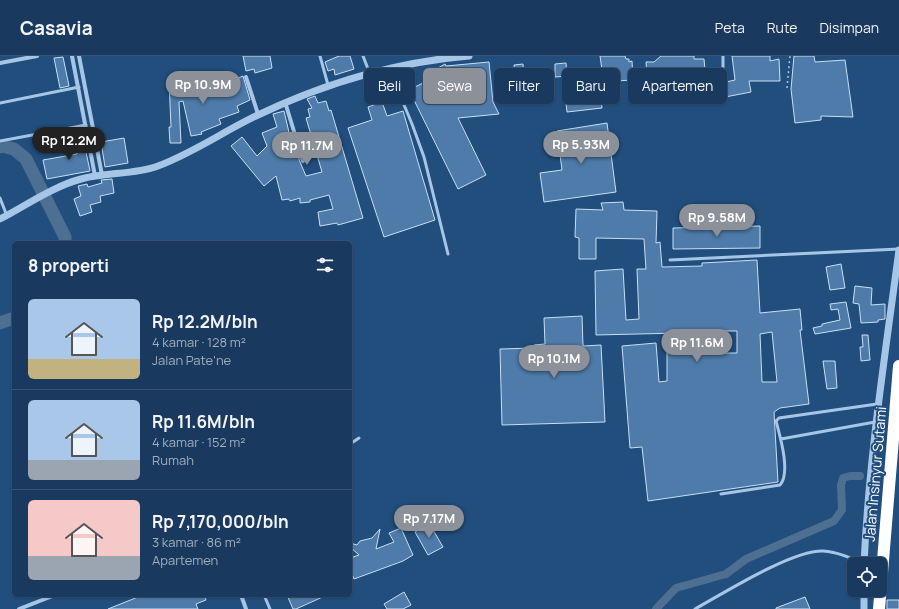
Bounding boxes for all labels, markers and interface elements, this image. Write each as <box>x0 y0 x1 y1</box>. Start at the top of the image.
text: Casavia <box>20 15 93 41</box>
text: Peta <box>715 18 745 37</box>
text: Rute <box>767 18 797 37</box>
text: Disimpan <box>819 18 879 37</box>
chip: Beli <box>364 68 415 104</box>
chip: Sewa <box>423 68 486 104</box>
chip: Filter <box>494 68 554 104</box>
chip: Baru <box>562 68 620 104</box>
chip: Apartemen <box>628 68 727 104</box>
pin: Rp 10.9M <box>162 71 244 105</box>
text: Rp 10.9M <box>175 75 231 93</box>
pin: Rp 12.2M <box>28 127 110 161</box>
text: Rp 12.2M <box>41 131 97 149</box>
pin: Rp 5.93M <box>540 131 622 165</box>
pin: Rp 11.7M <box>266 132 348 166</box>
text: Rp 5.93M <box>552 135 610 153</box>
text: Rp 11.7M <box>281 136 333 154</box>
pin: Rp 9.58M <box>676 204 758 238</box>
text: Rp 9.58M <box>688 208 746 226</box>
text: 8 properti <box>28 254 109 277</box>
icon: filters <box>314 254 336 276</box>
text: Rp 12.2M/bln <box>152 310 258 333</box>
icon: home <box>60 315 108 363</box>
pin: Rp 11.6M <box>656 329 738 363</box>
text: 4 kamar · 128 m² <box>152 333 246 351</box>
text: Rp 11.6M <box>670 333 724 351</box>
pin: Rp 10.1M <box>513 345 595 379</box>
text: Rp 10.1M <box>528 349 580 367</box>
text: Jalan Pate'ne <box>152 351 231 369</box>
street label: Jalan Insinyur Sutami <box>860 406 890 542</box>
text: Rp 11.6M/bln <box>152 410 255 433</box>
icon: home <box>60 416 108 464</box>
text: 4 kamar · 152 m² <box>152 433 245 451</box>
text: Rumah <box>152 451 194 469</box>
pin: Rp 7.17M <box>388 505 470 539</box>
text: Rp 7.17M <box>403 509 455 527</box>
text: Rp 7,170,000/bln <box>152 510 289 533</box>
icon: home <box>60 516 108 564</box>
text: 3 kamar · 86 m² <box>152 533 241 551</box>
text: Apartemen <box>152 551 218 569</box>
map controls <box>847 557 887 597</box>
button: locate <box>847 557 887 597</box>

